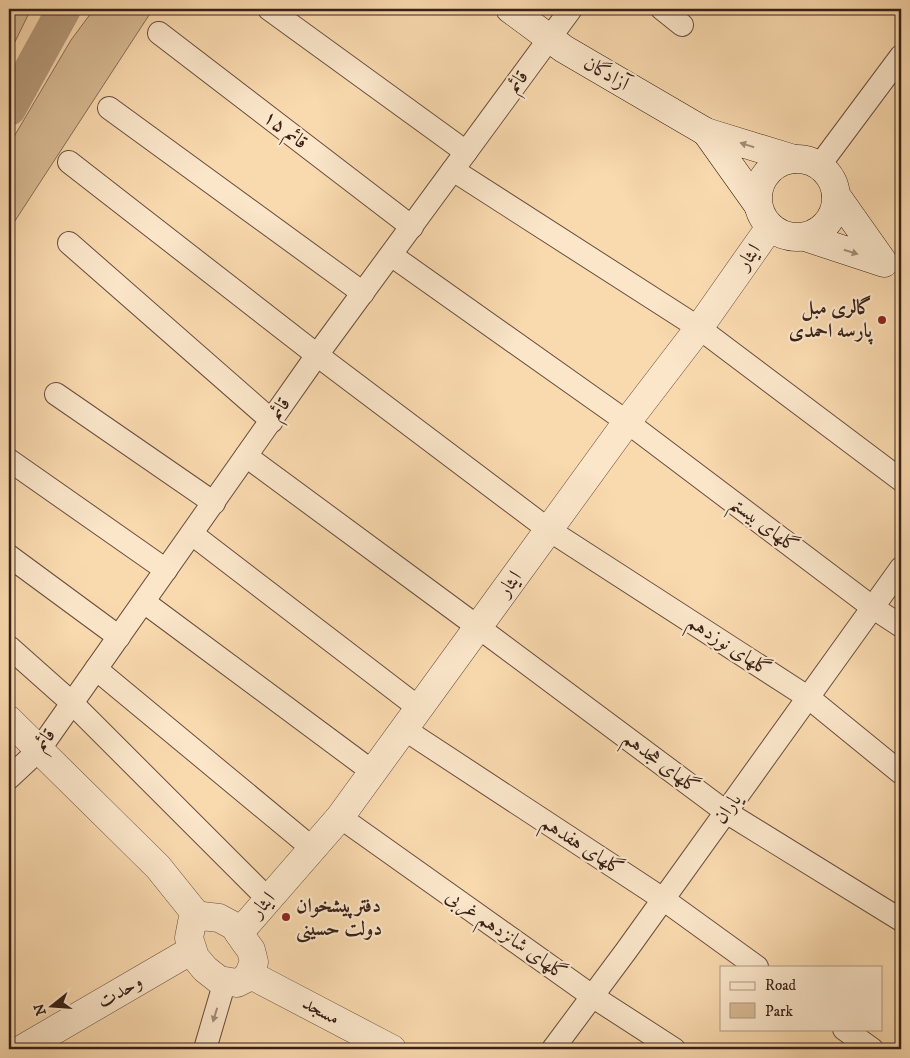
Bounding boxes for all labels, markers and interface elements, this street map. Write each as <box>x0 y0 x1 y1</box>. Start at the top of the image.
street label: آزادگان <box>579 50 636 98</box>
street label: قائم <box>501 66 538 101</box>
street label: قائم ۱۵ <box>255 105 312 158</box>
one-way arrow <box>740 140 755 148</box>
street label: ایثار <box>730 239 767 277</box>
one-way arrow <box>844 249 859 257</box>
place label: گالری مبل پارسه احمدی <box>789 295 873 345</box>
marker: گالری مبل پارسه احمدی <box>876 314 888 326</box>
street label: قائم <box>263 393 300 428</box>
street label: گلهای بیستم <box>721 490 804 564</box>
street label: ایثار <box>491 566 528 604</box>
street label: گلهای نوزدهم <box>680 609 776 686</box>
street label: قائم <box>28 723 65 759</box>
street label: گلهای هجدهم <box>615 725 705 804</box>
street label: یاران <box>708 788 748 829</box>
street label: گلهای هفدهم <box>533 809 628 886</box>
street label: گلهای شانزدهم غربی <box>438 883 572 990</box>
street label: ایثار <box>244 887 281 925</box>
place label: دفترپیشخوان دولت حسینی <box>296 894 382 943</box>
marker: دفترپیشخوان دولت حسینی <box>280 911 292 923</box>
legend <box>720 966 882 1030</box>
street label: وحدت <box>93 969 147 1015</box>
text: Road <box>765 976 797 995</box>
north arrow <box>28 980 78 1030</box>
street label: مسجد <box>298 991 344 1031</box>
text: N <box>30 1001 51 1018</box>
text: Park <box>765 1002 794 1021</box>
one-way arrow <box>211 1008 219 1023</box>

